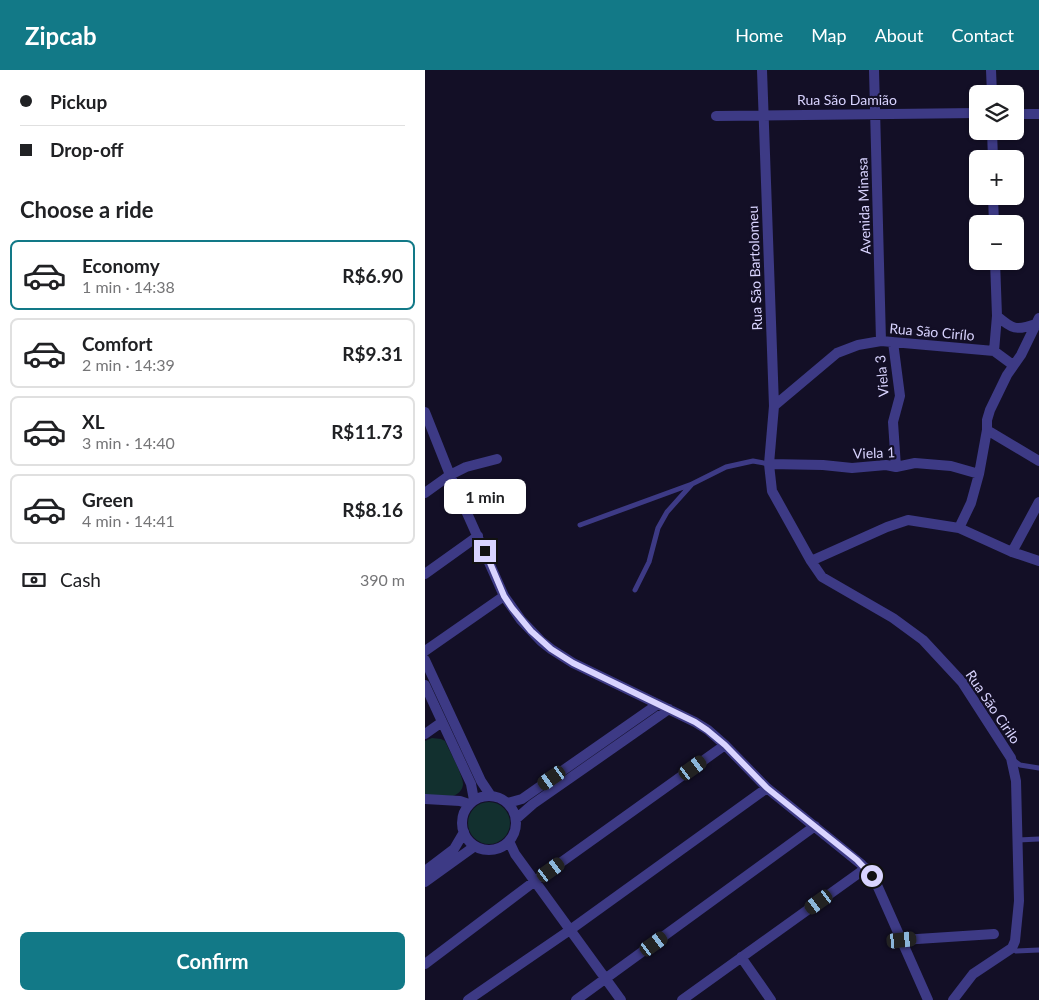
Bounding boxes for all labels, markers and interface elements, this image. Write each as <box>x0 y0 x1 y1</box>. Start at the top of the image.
text: Zipcab <box>25 21 97 50</box>
text: Home <box>735 24 783 46</box>
text: Map <box>811 24 847 46</box>
text: About <box>875 24 924 46</box>
text: Contact <box>952 24 1014 46</box>
map controls <box>969 85 1024 270</box>
button: layers <box>969 85 1024 140</box>
text: Pickup <box>50 90 107 113</box>
street label: Rua São Damião <box>797 91 897 108</box>
text: Drop-off <box>50 138 124 161</box>
button: + <box>969 150 1024 205</box>
street label: Avenida Minasa <box>853 157 874 255</box>
text: Choose a ride <box>20 196 154 223</box>
street label: Rua São Bartolomeu <box>744 205 765 331</box>
button: − <box>969 215 1024 270</box>
icon: car <box>22 253 67 298</box>
text: Economy <box>82 254 160 277</box>
text: R$6.90 <box>342 264 403 287</box>
text: 1 min · 14:38 <box>82 277 175 296</box>
street label: Rua São Cirílo <box>889 319 975 344</box>
icon: car <box>22 331 67 376</box>
text: Comfort <box>82 332 153 355</box>
text: R$9.31 <box>342 342 403 365</box>
street label: Viela 3 <box>871 354 892 398</box>
text: 2 min · 14:39 <box>82 355 175 374</box>
icon: car <box>22 409 67 454</box>
text: XL <box>82 410 105 433</box>
text: R$11.73 <box>331 420 403 443</box>
text: 3 min · 14:40 <box>82 433 175 452</box>
street label: Viela 1 <box>853 443 895 462</box>
callout: 1 min <box>444 478 526 514</box>
icon: car <box>22 487 67 532</box>
text: 1 min <box>465 487 505 506</box>
text: Green <box>82 488 133 511</box>
text: R$8.16 <box>342 498 403 521</box>
text: 4 min · 14:41 <box>82 511 175 530</box>
route end <box>474 540 496 562</box>
icon: cash <box>20 566 48 594</box>
text: Cash <box>60 568 101 591</box>
text: 390 m <box>360 570 405 589</box>
street label: Rua São Cirilo <box>963 667 1024 747</box>
car <box>676 753 709 783</box>
car <box>535 763 568 793</box>
car <box>534 855 567 885</box>
route start <box>861 865 883 887</box>
car <box>802 887 835 917</box>
car <box>637 929 670 959</box>
car <box>886 931 917 949</box>
button: Confirm <box>20 932 405 990</box>

